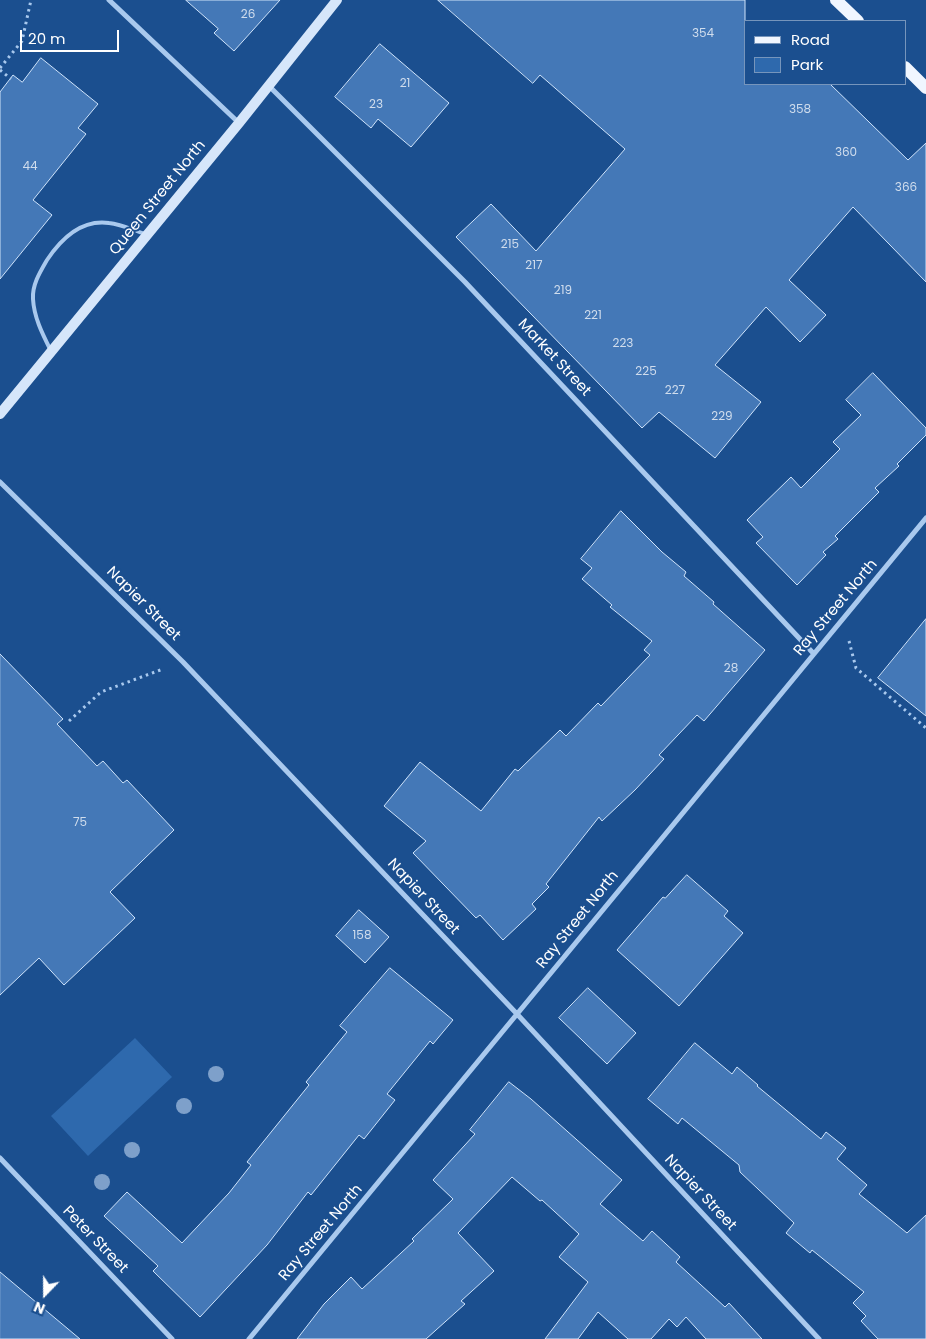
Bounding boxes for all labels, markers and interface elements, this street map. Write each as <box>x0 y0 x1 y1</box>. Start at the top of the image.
house number: 26 <box>241 8 255 22</box>
scale bar <box>22 20 121 52</box>
legend <box>744 20 906 85</box>
house number: 354 <box>692 27 714 41</box>
text: 20 m <box>28 28 66 49</box>
text: Road <box>791 29 830 50</box>
text: Park <box>791 54 823 75</box>
house number: 21 <box>400 77 410 91</box>
house number: 23 <box>369 98 383 112</box>
house number: 358 <box>789 103 811 117</box>
street label: Queen Street North <box>106 137 210 259</box>
house number: 360 <box>835 146 857 160</box>
house number: 44 <box>22 160 38 174</box>
house number: 366 <box>895 181 917 195</box>
house number: 215 <box>501 238 519 252</box>
house number: 217 <box>525 259 543 273</box>
house number: 219 <box>554 284 572 298</box>
house number: 221 <box>584 309 602 323</box>
street label: Market Street <box>514 316 594 400</box>
house number: 223 <box>613 337 633 351</box>
house number: 225 <box>635 365 657 379</box>
house number: 227 <box>665 384 685 398</box>
house number: 229 <box>711 410 733 424</box>
street label: Ray Street North <box>790 556 882 660</box>
street label: Napier Street <box>102 563 184 645</box>
house number: 28 <box>724 662 738 676</box>
house number: 75 <box>73 816 87 830</box>
street label: Napier Street <box>383 855 463 939</box>
street label: Ray Street North <box>533 868 623 972</box>
house number: 158 <box>353 929 371 943</box>
street label: Napier Street <box>660 1151 740 1235</box>
street label: Ray Street North <box>275 1181 367 1285</box>
street label: Peter Street <box>59 1203 131 1277</box>
north arrow <box>20 1269 70 1319</box>
text: N <box>31 1297 48 1319</box>

